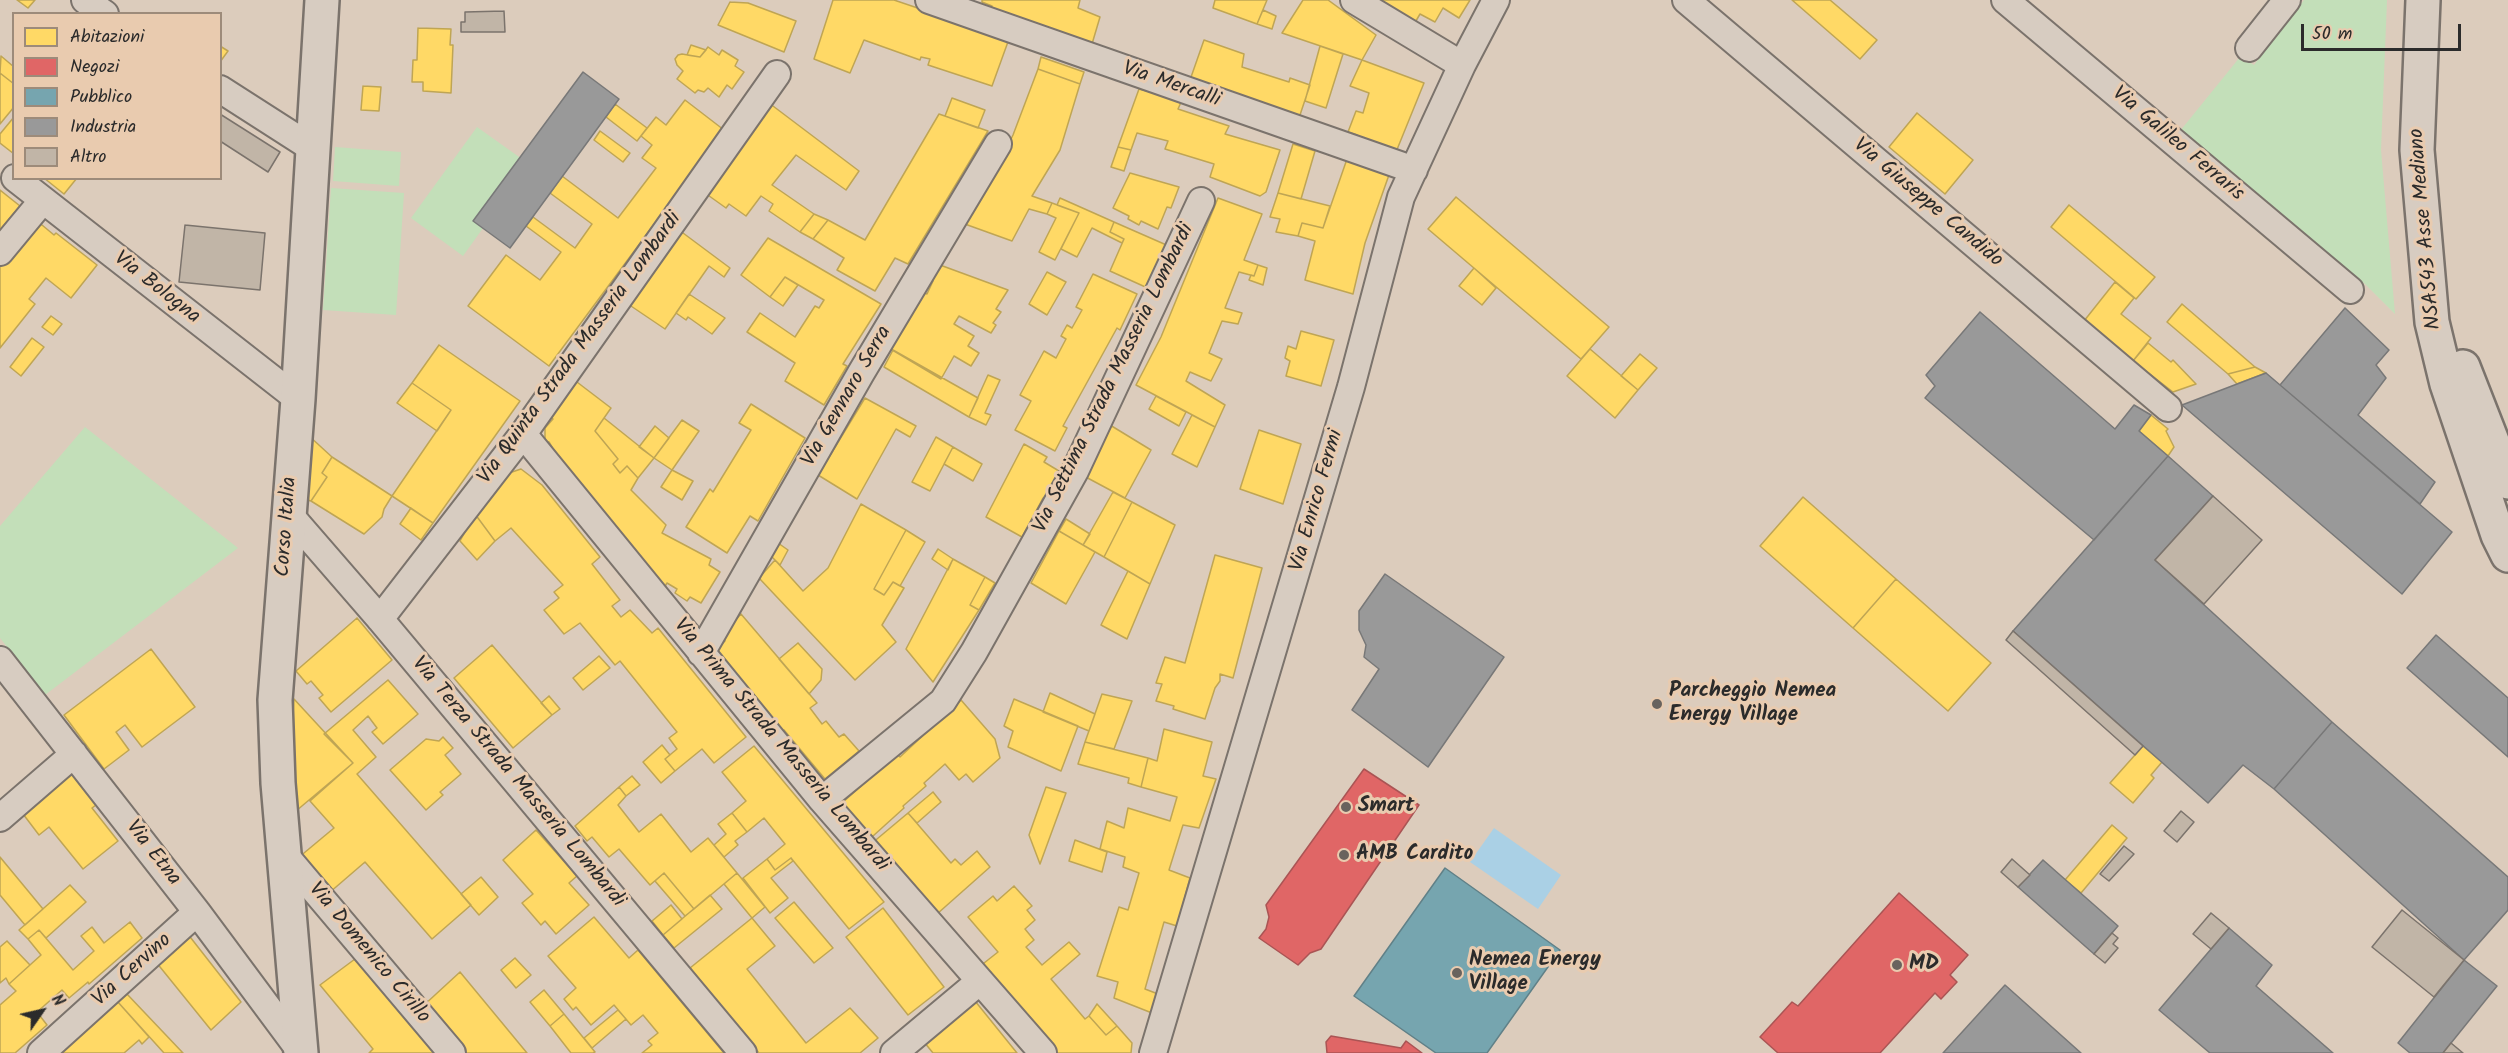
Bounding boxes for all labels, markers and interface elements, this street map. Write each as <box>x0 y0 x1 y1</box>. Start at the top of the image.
legend <box>12 12 222 180</box>
scale bar <box>2304 12 2464 50</box>
text: 50 m <box>2312 20 2352 49</box>
text: Abitazioni <box>70 23 144 52</box>
text: Negozi <box>70 53 119 82</box>
street label: Via Mercalli <box>1119 58 1223 114</box>
street label: Via Galileo Ferraris <box>2106 82 2248 208</box>
text: Pubblico <box>70 83 132 112</box>
text: Industria <box>70 113 136 142</box>
street label: NSA543 Asse Mediano <box>2406 127 2448 331</box>
street label: Via Giuseppe Candido <box>1847 134 2007 274</box>
text: Altro <box>70 143 106 172</box>
street label: Via Quinta Strada Masseria Lombardi <box>474 208 688 490</box>
street label: Via Settima Strada Masseria Lombardi <box>1029 220 1201 538</box>
street label: Via Bologna <box>108 247 204 331</box>
street label: Via Gennaro Serra <box>798 322 898 472</box>
street label: Via Enrico Fermi <box>1286 427 1350 575</box>
street label: Corso Italia <box>272 476 304 578</box>
street label: Via Prima Strada Masseria Lombardi <box>667 614 893 878</box>
street label: Via Terza Strada Masseria Lombardi <box>405 653 629 913</box>
place label: Parcheggio Nemea Energy Village <box>1669 679 1836 729</box>
marker: Parcheggio Nemea Energy Village <box>1650 697 1664 711</box>
place label: Smart <box>1358 794 1415 820</box>
marker: Smart <box>1339 800 1353 814</box>
street label: Via Etna <box>119 816 185 892</box>
place label: AMB Cardito <box>1356 842 1473 868</box>
marker: AMB Cardito <box>1337 848 1351 862</box>
street label: Via Domenico Cirillo <box>302 878 434 1030</box>
street label: Via Cervino <box>88 929 178 1013</box>
place label: Nemea Energy Village <box>1469 948 1601 998</box>
place label: MD <box>1909 952 1939 978</box>
marker: MD <box>1890 958 1904 972</box>
marker: Nemea Energy Village <box>1450 966 1464 980</box>
north arrow <box>12 981 72 1041</box>
text: N <box>44 989 71 1012</box>

